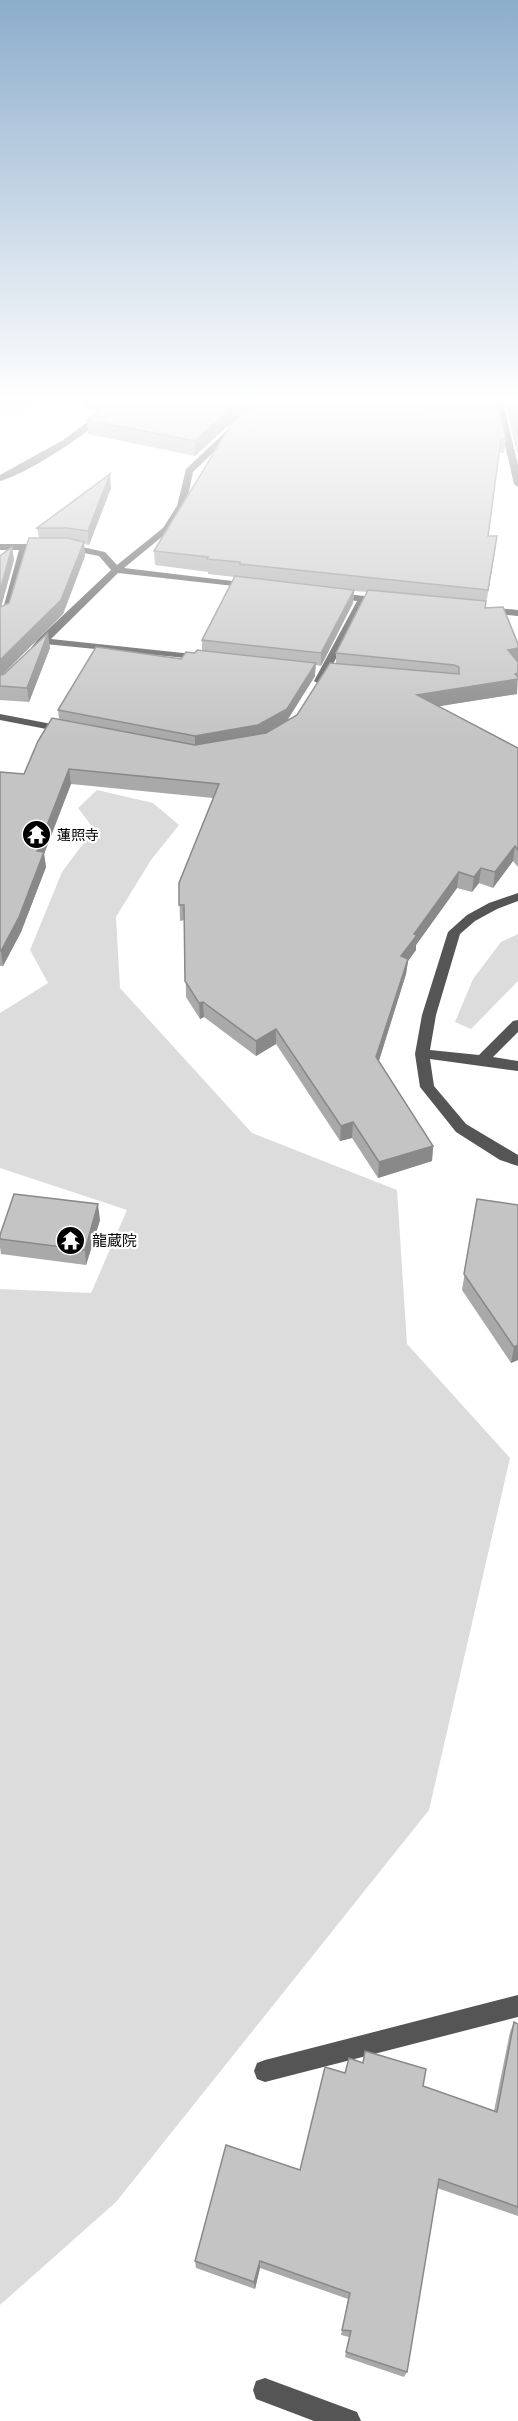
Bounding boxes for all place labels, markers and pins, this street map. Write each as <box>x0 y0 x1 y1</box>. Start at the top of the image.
temple icon: 蓮照寺 <box>20 819 52 851</box>
place label: 蓮照寺 <box>57 826 99 843</box>
temple icon: 龍蔵院 <box>55 1225 87 1257</box>
place label: 龍蔵院 <box>92 1231 137 1249</box>

